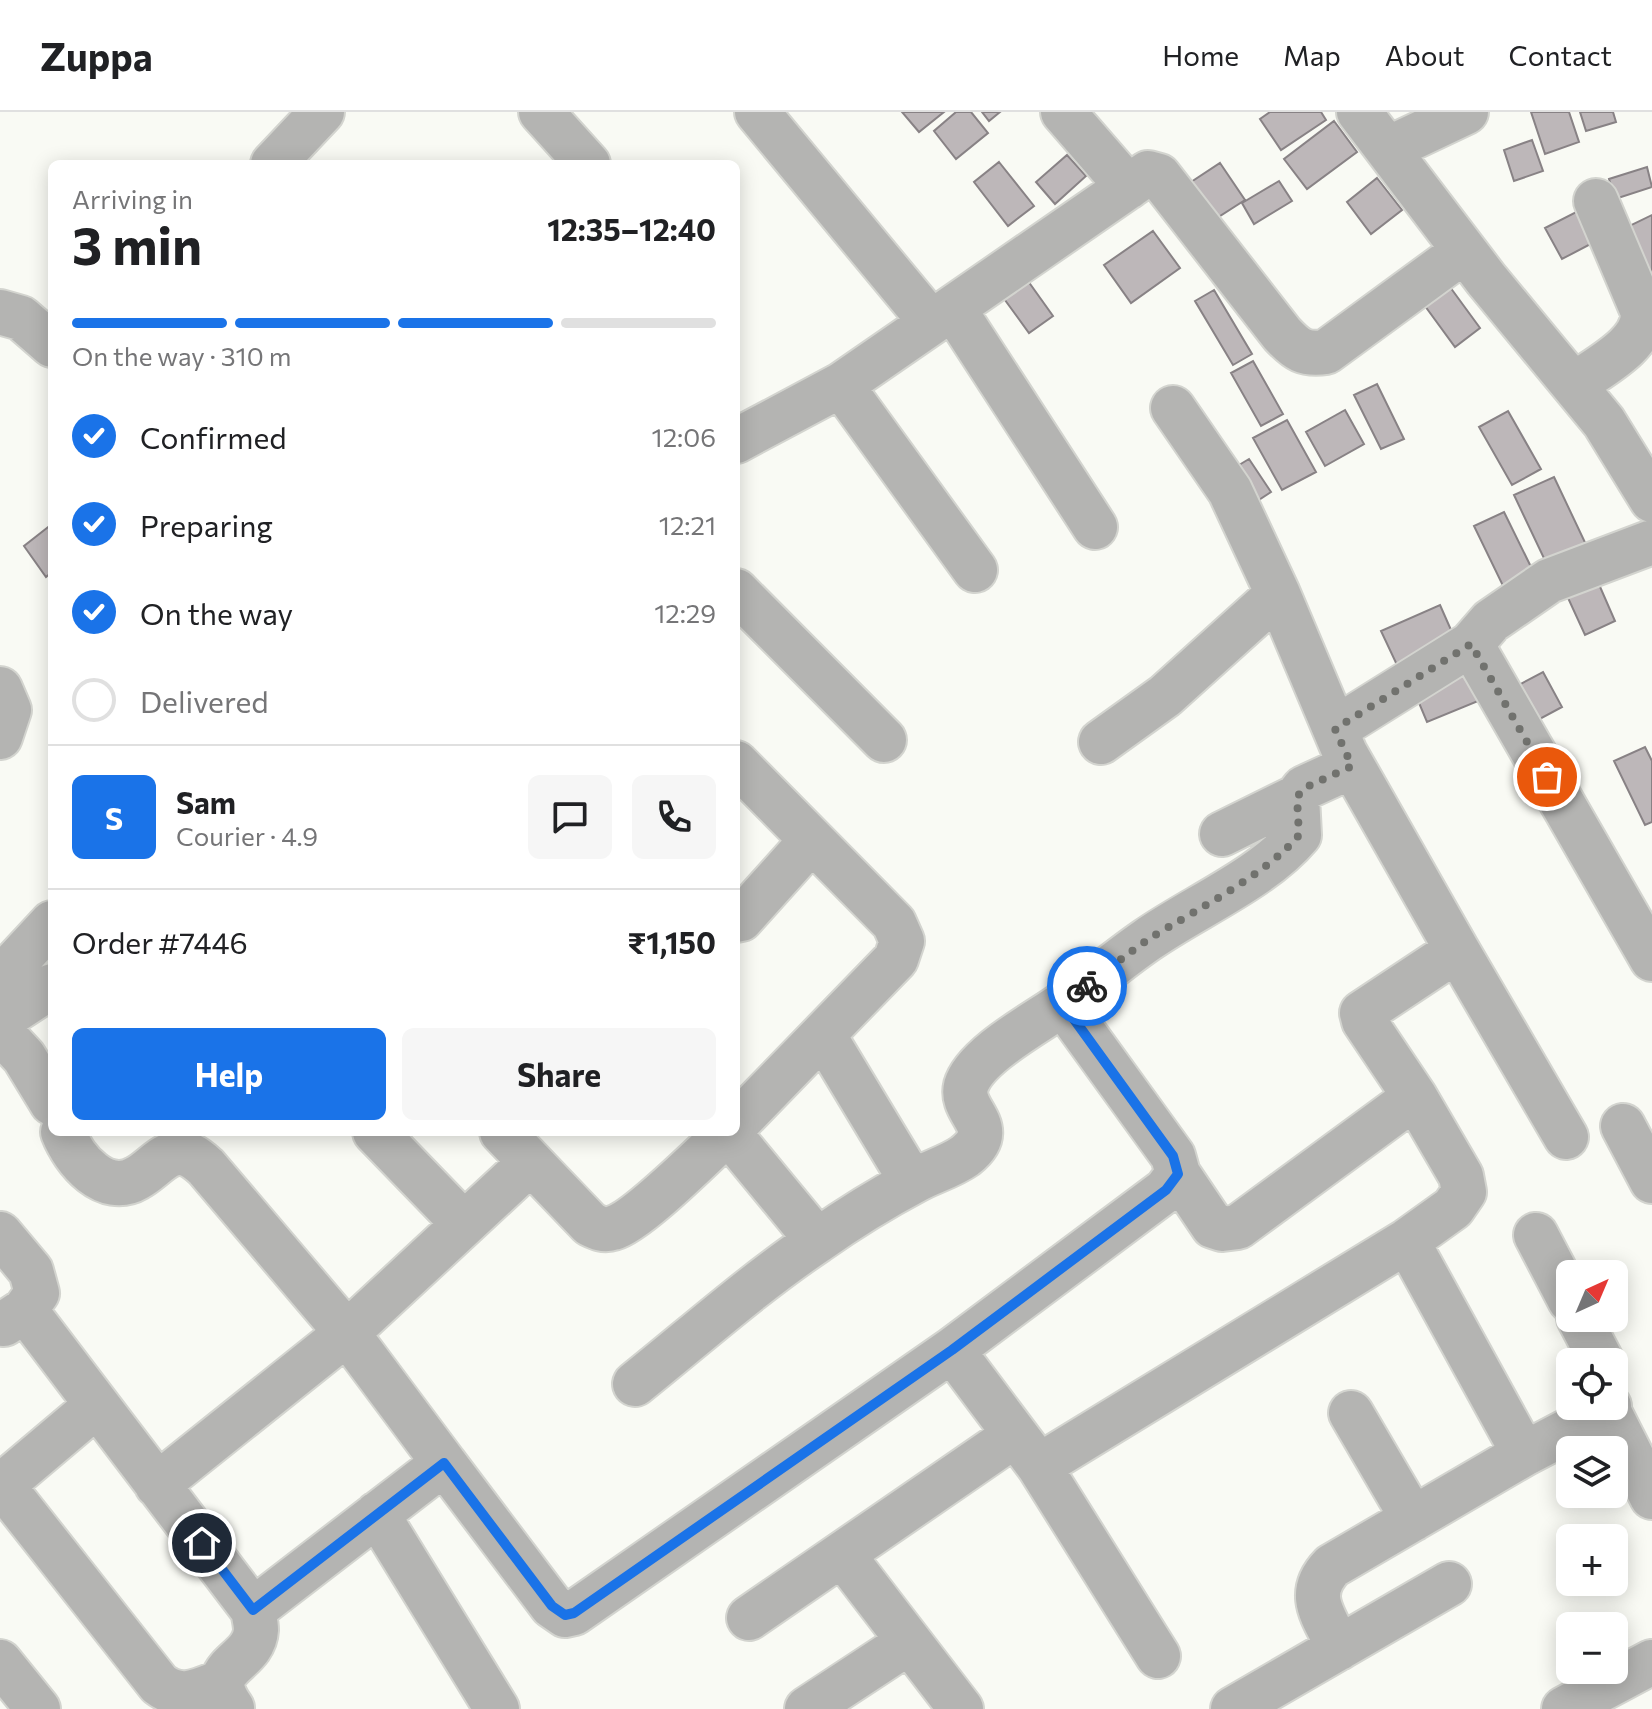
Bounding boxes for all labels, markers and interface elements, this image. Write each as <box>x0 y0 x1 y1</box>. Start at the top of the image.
text: Zuppa <box>40 32 153 79</box>
text: Home <box>1162 38 1239 72</box>
text: Map <box>1283 38 1341 72</box>
text: About <box>1385 38 1465 72</box>
text: Contact <box>1509 38 1612 72</box>
text: Arriving in <box>72 183 193 214</box>
text: 12:35–12:40 <box>547 210 716 247</box>
text: 3 min <box>72 212 202 276</box>
text: On the way · 310 m <box>72 340 291 371</box>
icon: check <box>72 414 116 458</box>
text: Confirmed <box>140 418 287 455</box>
text: 12:06 <box>652 421 716 452</box>
icon: check <box>72 502 116 546</box>
text: Preparing <box>140 506 273 543</box>
text: 12:21 <box>659 509 716 540</box>
icon: check <box>72 590 116 634</box>
text: On the way <box>140 594 293 631</box>
text: 12:29 <box>654 597 716 628</box>
text: Delivered <box>140 682 269 719</box>
pin <box>1513 743 1581 811</box>
icon: bag <box>1525 755 1569 799</box>
button: chat <box>528 775 612 859</box>
button: phone <box>632 775 716 859</box>
text: Sam <box>176 783 236 820</box>
text: S <box>105 799 123 836</box>
text: Courier · 4.9 <box>176 820 318 851</box>
text: Order #7446 <box>72 923 248 960</box>
text: ₹1,150 <box>628 923 716 960</box>
courier <box>1047 946 1127 1026</box>
icon: bike <box>1065 964 1109 1008</box>
button: Help <box>72 1028 386 1120</box>
button: Share <box>402 1028 716 1120</box>
north arrow <box>1556 1260 1628 1332</box>
map controls <box>1556 1260 1628 1684</box>
button: locate <box>1556 1348 1628 1420</box>
button: layers <box>1556 1436 1628 1508</box>
pin <box>168 1509 236 1577</box>
icon: home <box>180 1521 224 1565</box>
button: + <box>1556 1524 1628 1596</box>
button: − <box>1556 1612 1628 1684</box>

